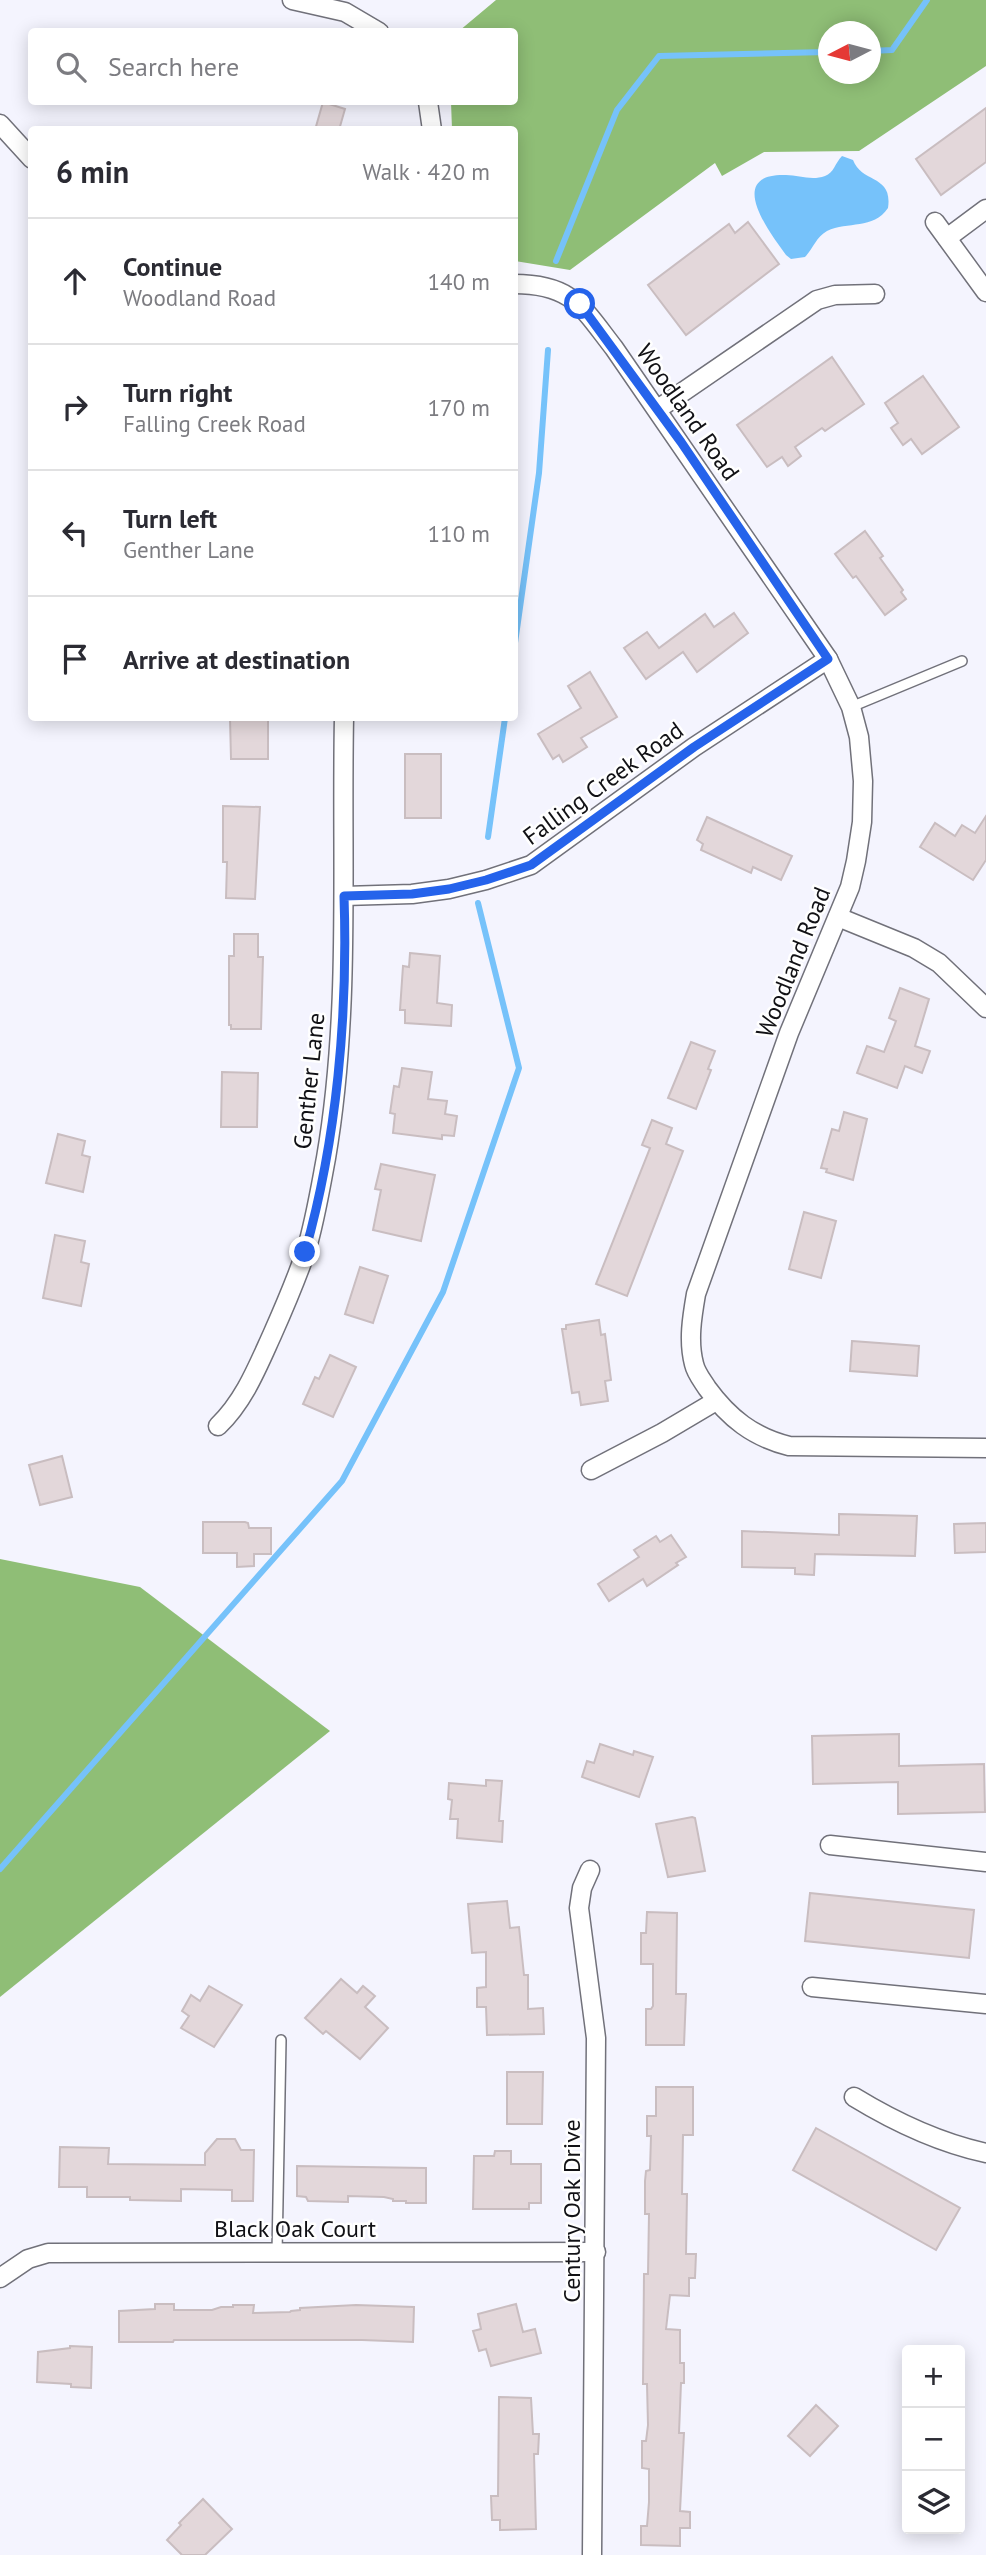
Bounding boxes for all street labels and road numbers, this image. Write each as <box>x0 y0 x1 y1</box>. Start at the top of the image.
street label: Woodland Road <box>630 338 746 486</box>
street label: Falling Creek Road <box>517 714 689 852</box>
street label: Woodland Road <box>749 882 837 1042</box>
street label: Genther Lane <box>286 1011 332 1151</box>
street label: Century Oak Drive <box>556 2119 587 2303</box>
street label: Black Oak Court <box>214 2213 376 2244</box>

